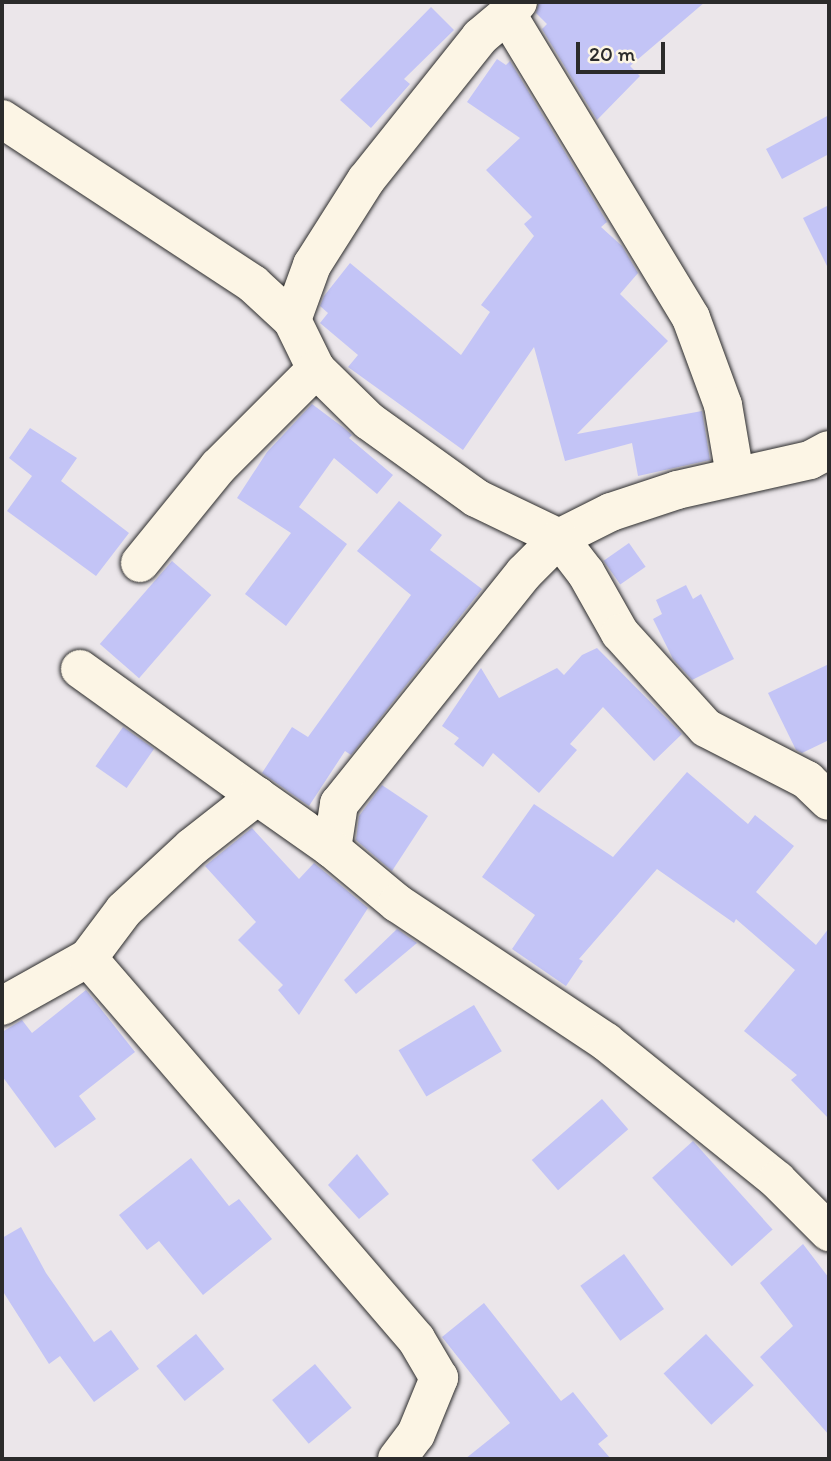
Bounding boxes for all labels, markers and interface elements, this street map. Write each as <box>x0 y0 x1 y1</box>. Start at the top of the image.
scale bar <box>579 28 668 72</box>
text: 20 m <box>589 41 635 66</box>

